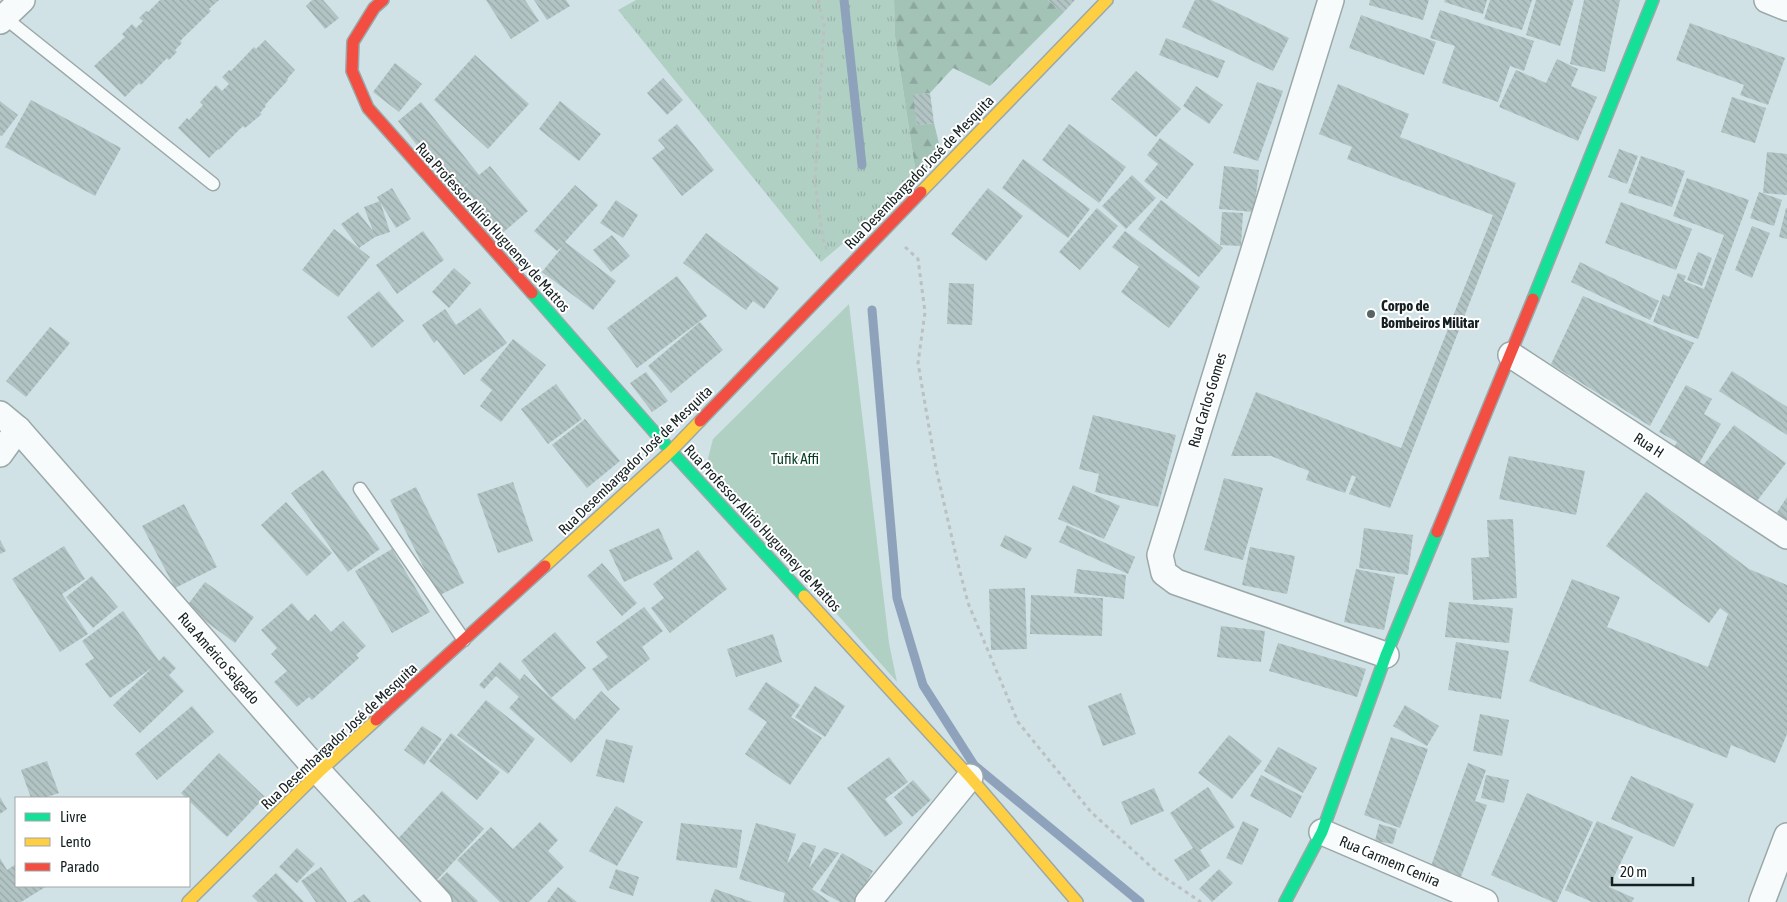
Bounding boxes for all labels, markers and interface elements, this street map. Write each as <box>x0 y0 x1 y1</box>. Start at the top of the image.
street label: Rua Desembargador José de Mesquita <box>841 92 997 252</box>
street label: Rua Professor Alírio Hugueney de Mattos <box>412 139 574 315</box>
place label: Corpo de Bombeiros Militar <box>1381 297 1479 331</box>
marker: Corpo de Bombeiros Militar <box>1365 308 1377 320</box>
street label: Rua Carlos Gomes <box>1185 351 1229 449</box>
street label: Rua Desembargador José de Mesquita <box>555 382 715 538</box>
street label: Rua H <box>1631 429 1667 461</box>
street label: Rua Professor Alírio Hugueney de Mattos <box>681 441 845 615</box>
park label: Tufik Affi <box>771 450 819 467</box>
street label: Rua Américo Salgado <box>175 609 263 707</box>
street label: Rua Desembargador José de Mesquita <box>258 659 420 813</box>
legend <box>15 797 190 887</box>
text: Livre <box>60 808 87 825</box>
street label: Rua Carmem Cenira <box>1337 832 1443 890</box>
text: Lento <box>60 833 91 850</box>
scale bar <box>1612 854 1693 886</box>
text: Parado <box>60 858 99 875</box>
text: 20 m <box>1620 863 1647 880</box>

